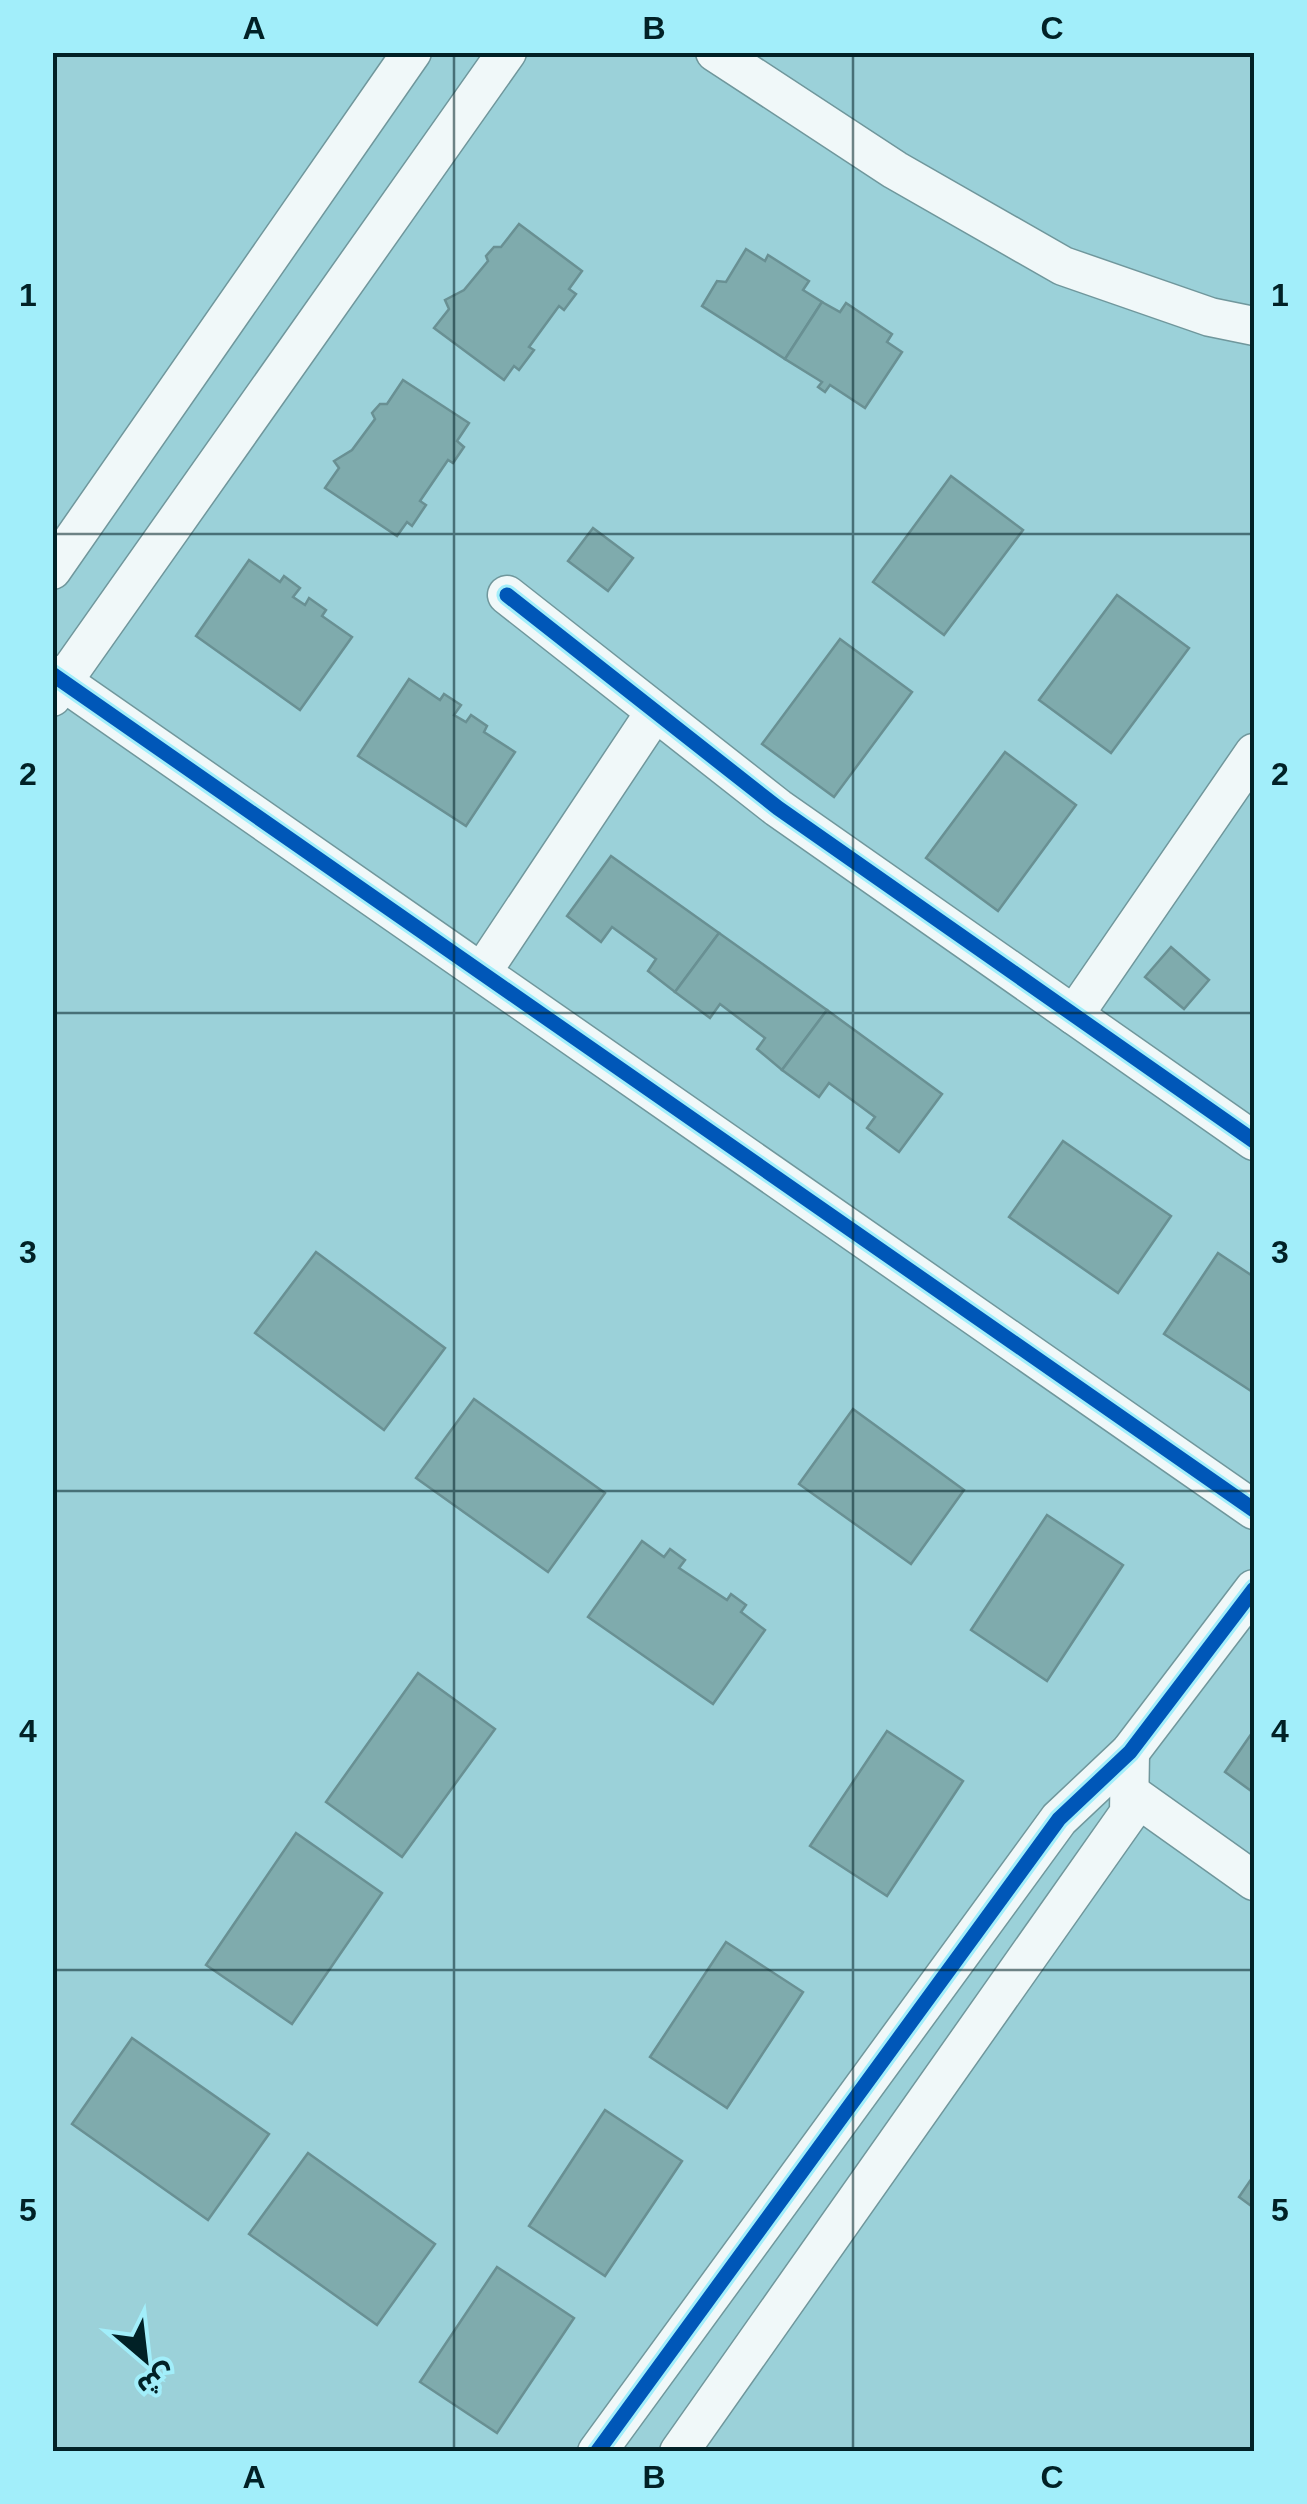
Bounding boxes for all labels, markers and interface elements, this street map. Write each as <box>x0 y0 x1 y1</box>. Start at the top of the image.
text: A <box>242 10 266 46</box>
text: B <box>642 10 666 46</box>
text: C <box>1040 10 1064 46</box>
text: 1 <box>19 277 37 313</box>
text: 1 <box>1271 277 1289 313</box>
text: 2 <box>19 756 37 792</box>
text: 2 <box>1271 756 1289 792</box>
text: 3 <box>19 1234 37 1270</box>
text: 3 <box>1271 1234 1289 1270</box>
text: 4 <box>19 1713 37 1749</box>
text: 4 <box>1271 1713 1289 1749</box>
text: 5 <box>19 2192 37 2228</box>
text: 5 <box>1271 2192 1289 2228</box>
north arrow <box>95 2309 195 2409</box>
text: ش <box>132 2358 181 2403</box>
text: A <box>242 2459 266 2495</box>
text: B <box>642 2459 666 2495</box>
text: C <box>1040 2459 1064 2495</box>

